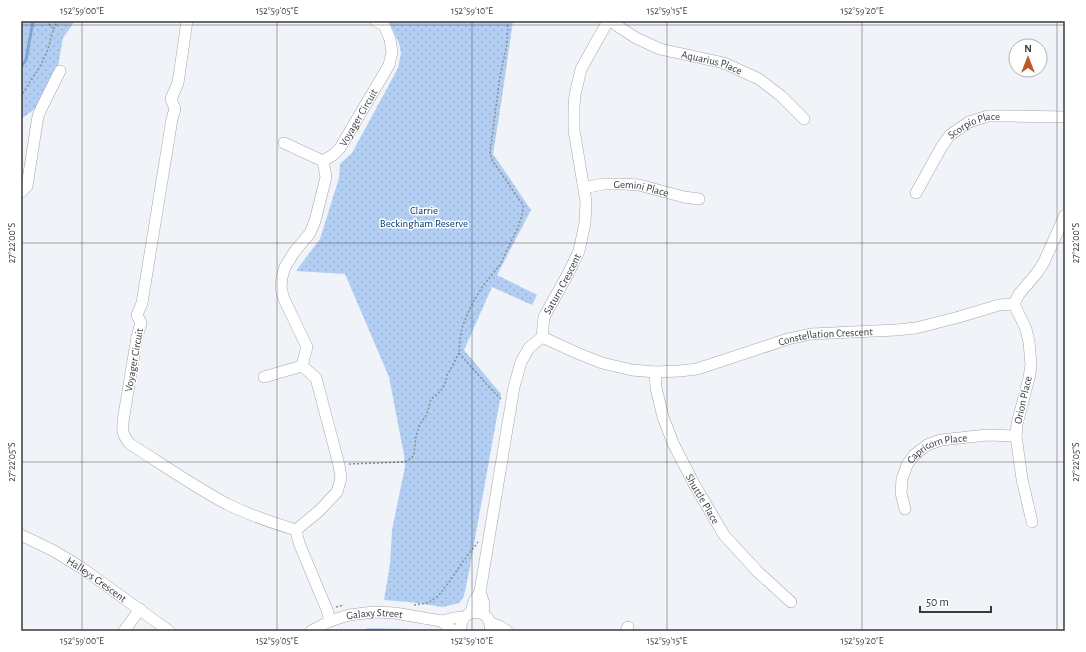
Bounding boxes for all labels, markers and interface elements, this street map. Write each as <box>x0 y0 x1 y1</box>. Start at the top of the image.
text: 152°59'00"E <box>60 6 104 16</box>
text: 152°59'05"E <box>256 6 299 16</box>
text: 152°59'10"E <box>451 6 493 16</box>
text: 152°59'15"E <box>647 6 688 16</box>
text: 152°59'20"E <box>840 6 884 16</box>
north arrow <box>1008 38 1048 78</box>
text: N <box>1024 43 1032 54</box>
street label: Aquarius Place <box>680 48 744 76</box>
street label: Voyager Circuit <box>337 86 379 148</box>
street label: Scorpio Place <box>946 111 1000 140</box>
street label: Gemini Place <box>614 179 670 198</box>
park label: Clarrie Beckingham Reserve <box>380 205 468 229</box>
text: 27°22'00"S <box>7 222 17 263</box>
text: 27°22'00"S <box>1071 222 1081 263</box>
street label: Saturn Crescent <box>541 251 583 316</box>
street label: Constellation Crescent <box>777 326 874 347</box>
street label: Voyager Circuit <box>123 327 145 393</box>
street label: Orion Place <box>1012 375 1034 425</box>
street label: Capricorn Place <box>905 432 968 465</box>
text: 27°22'05"S <box>7 442 17 482</box>
text: 27°22'05"S <box>1071 442 1081 482</box>
street label: Shuttle Place <box>684 472 722 526</box>
street label: Halleys Crescent <box>65 555 129 604</box>
scale bar <box>920 588 991 614</box>
text: 50 m <box>926 596 949 608</box>
street label: Galaxy Street <box>346 606 404 621</box>
text: 152°59'00"E <box>60 636 104 646</box>
text: 152°59'05"E <box>256 636 299 646</box>
text: 152°59'10"E <box>451 636 493 646</box>
text: 152°59'15"E <box>647 636 688 646</box>
text: 152°59'20"E <box>840 636 884 646</box>

